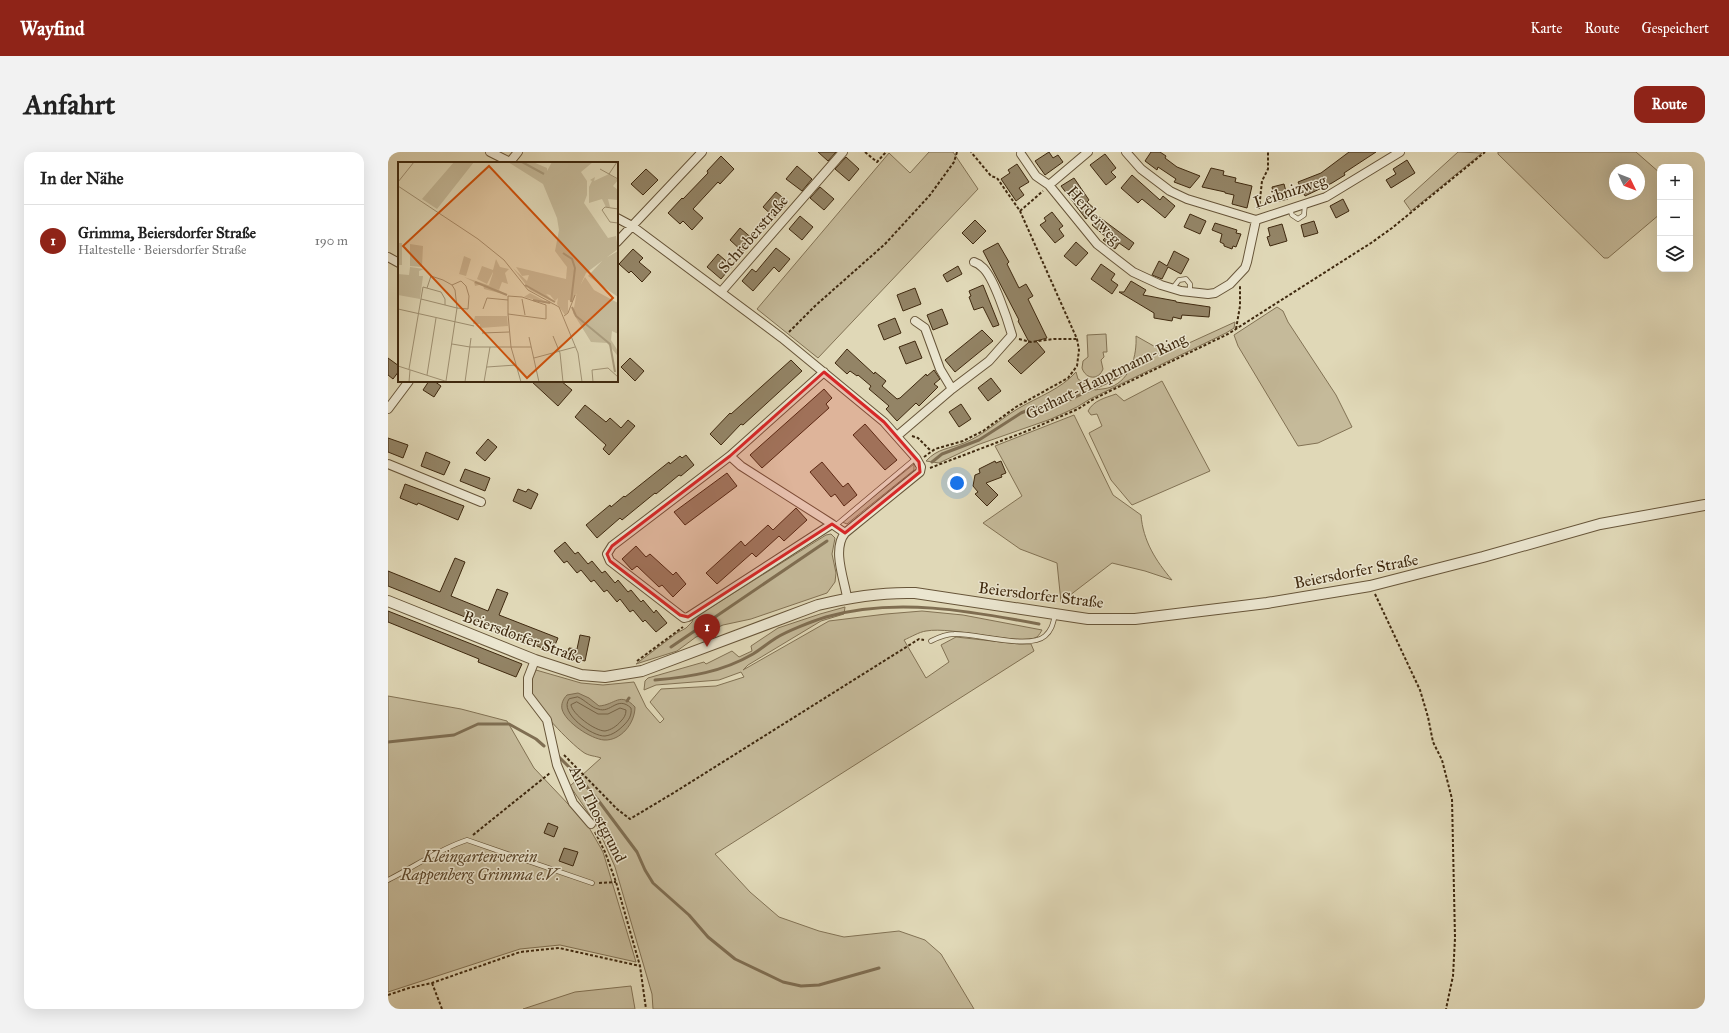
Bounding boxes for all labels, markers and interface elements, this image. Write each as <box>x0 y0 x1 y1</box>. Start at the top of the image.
text: Wayfind <box>20 17 85 40</box>
text: Karte <box>1530 20 1562 37</box>
text: Route <box>1584 20 1620 37</box>
text: Gespeichert <box>1642 20 1709 37</box>
button: Route <box>1634 86 1705 123</box>
text: Anfahrt <box>24 87 115 122</box>
inset map <box>398 162 618 382</box>
north arrow <box>1609 164 1645 200</box>
map controls <box>1657 164 1693 272</box>
button: + <box>1657 164 1693 200</box>
text: In der Nähe <box>40 168 124 189</box>
street label: Leibnizweg <box>1251 170 1330 213</box>
street label: Herderweg <box>1062 182 1125 249</box>
street label: Schreberstraße <box>714 191 792 277</box>
button: − <box>1657 200 1693 236</box>
text: Grimma, Beiersdorfer Straße <box>78 224 256 242</box>
text: 1 <box>50 233 56 249</box>
text: 190 m <box>315 233 348 249</box>
button: layers <box>1657 236 1693 272</box>
text: Haltestelle · Beiersdorfer Straße <box>78 242 246 258</box>
street label: Gerhart-Hauptmann-Ring <box>1022 328 1191 424</box>
your location <box>947 473 967 493</box>
street label: Beiersdorfer Straße <box>1292 550 1420 592</box>
street label: Beiersdorfer Straße <box>977 578 1105 612</box>
street label: Beiersdorfer Straße <box>460 606 586 668</box>
pin: 1 <box>694 614 720 647</box>
street label: Am Thostgrund <box>564 762 631 866</box>
park label: Kleingartenverein Rappenberg Grimma e.V. <box>400 847 561 885</box>

